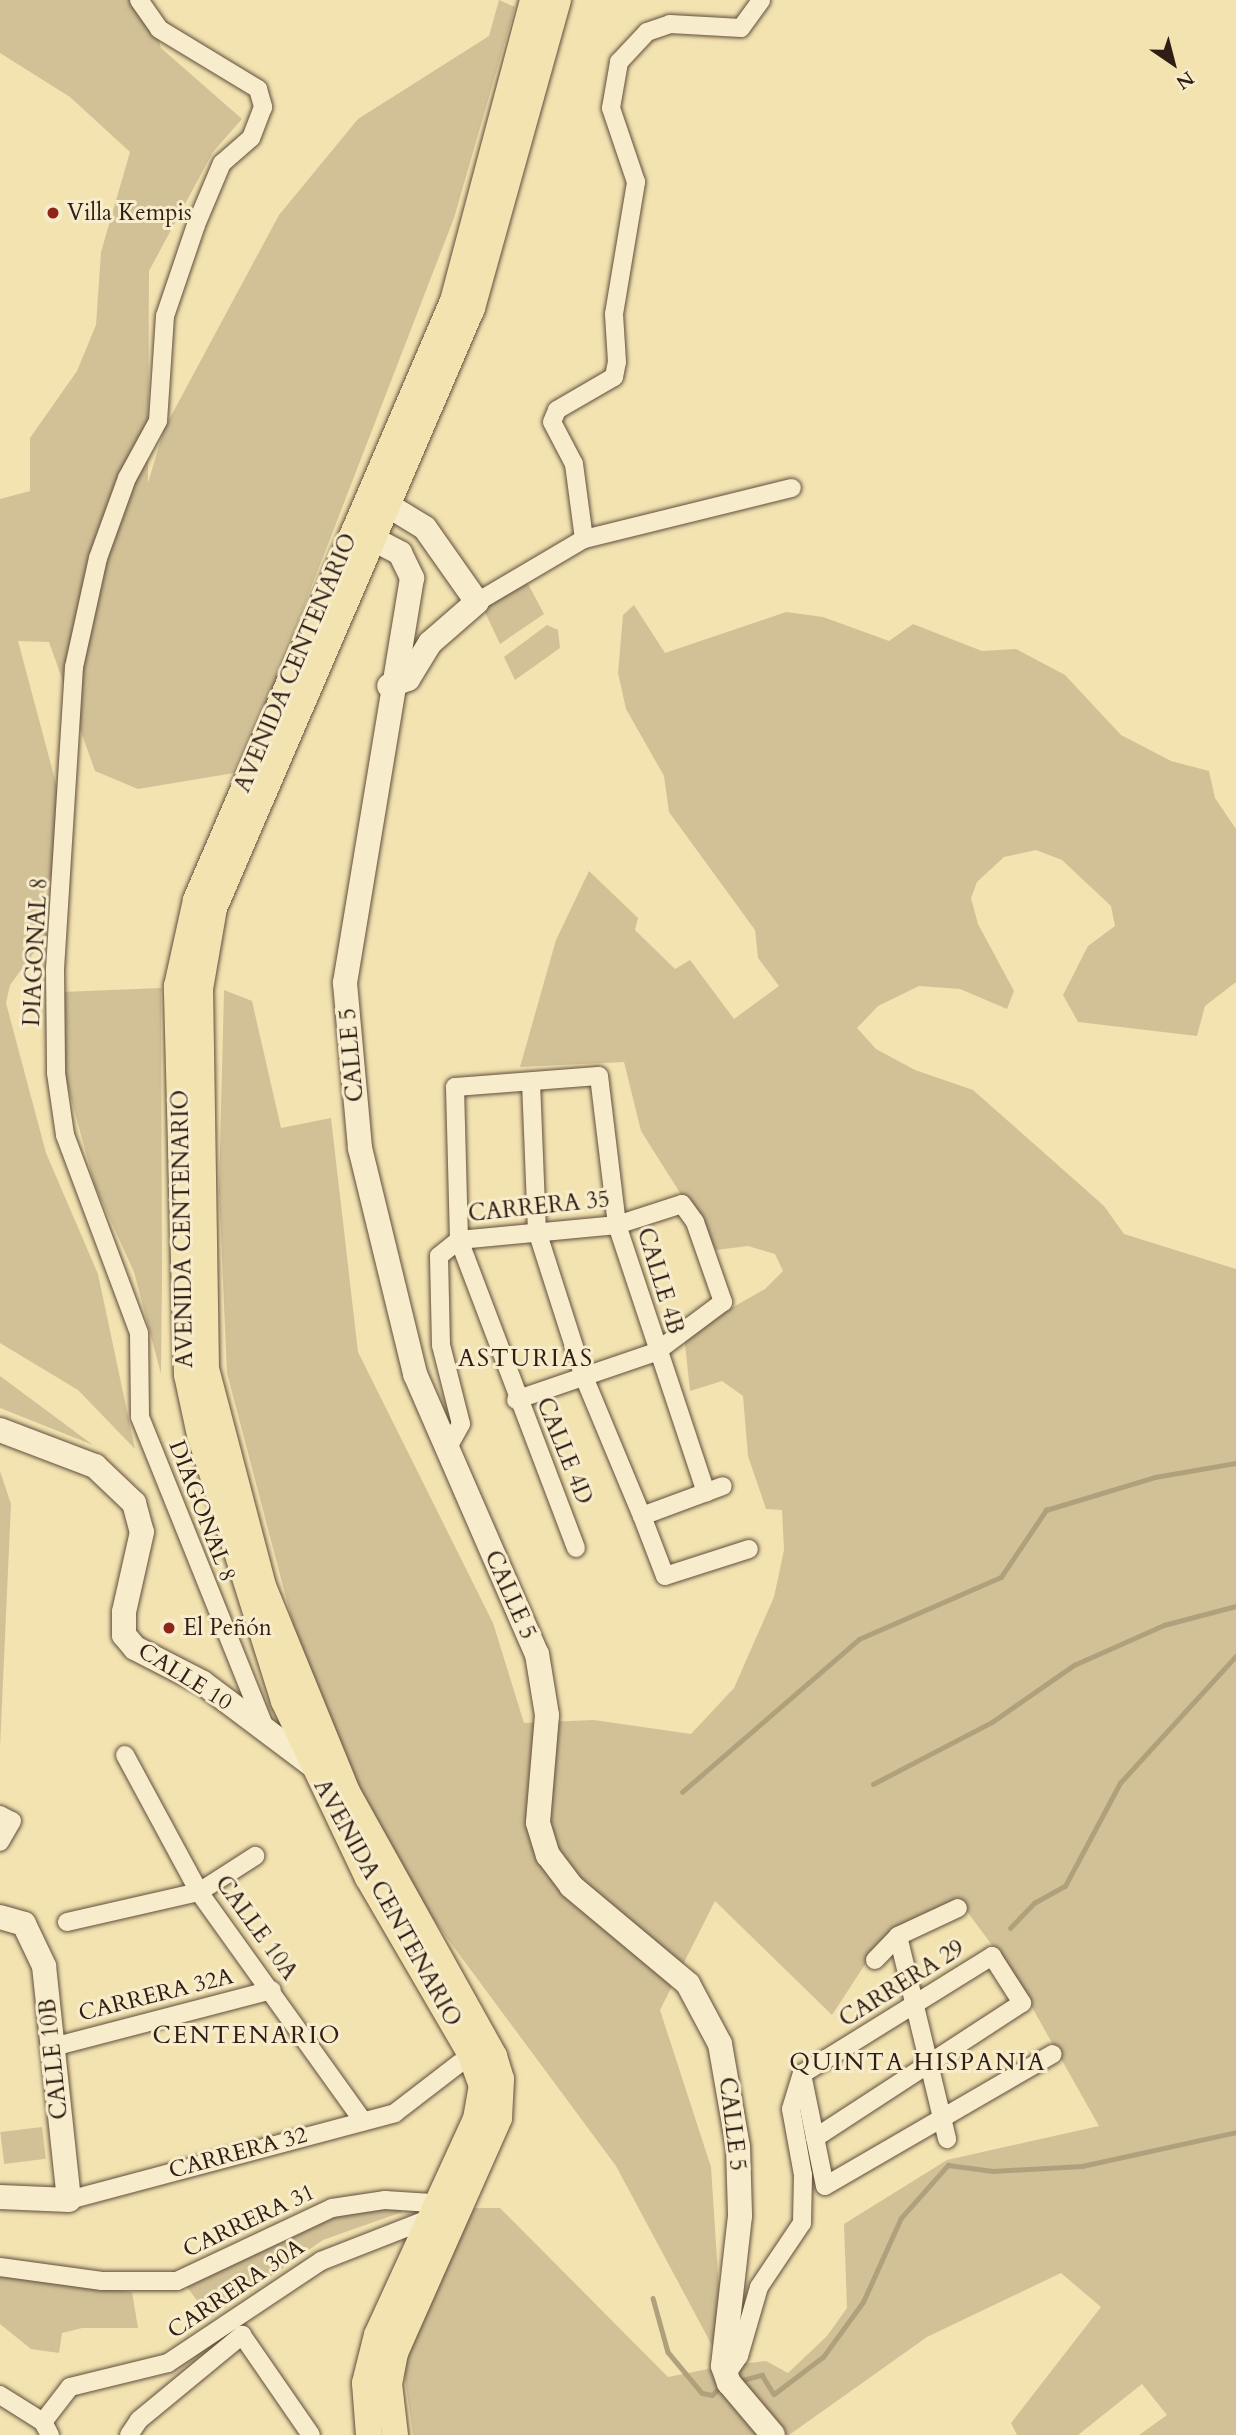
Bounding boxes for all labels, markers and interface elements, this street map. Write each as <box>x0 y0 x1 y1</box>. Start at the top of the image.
north arrow <box>1138 28 1208 98</box>
text: N <box>1171 65 1199 96</box>
place label: Villa Kempis <box>67 199 192 227</box>
marker: Villa Kempis <box>45 205 61 221</box>
street label: AVENIDA CENTENARIO <box>229 530 363 796</box>
street label: DIAGONAL 8 <box>18 877 54 1027</box>
street label: CALLE 5 <box>334 1007 370 1103</box>
street label: AVENIDA CENTENARIO <box>167 1090 199 1368</box>
street label: CARRERA 35 <box>467 1186 611 1228</box>
street label: CALLE 4B <box>631 1225 689 1337</box>
district label: ASTURIAS <box>459 1345 593 1373</box>
street label: CALLE 4D <box>530 1394 598 1508</box>
street label: DIAGONAL 8 <box>162 1437 242 1585</box>
street label: CALLE 5 <box>478 1546 542 1644</box>
place label: El Peñón <box>183 1614 272 1642</box>
marker: El Peñón <box>161 1620 177 1636</box>
street label: CALLE 10 <box>133 1637 237 1717</box>
street label: AVENIDA CENTENARIO <box>307 1775 467 2031</box>
street label: CALLE 10A <box>209 1871 303 1985</box>
street label: CARRERA 29 <box>834 1935 970 2033</box>
street label: CARRERA 32A <box>76 1962 236 2028</box>
street label: CALLE 10B <box>34 1997 74 2121</box>
district label: CENTENARIO <box>154 2022 340 2050</box>
district label: QUINTA HISPANIA <box>791 2049 1045 2077</box>
street label: CALLE 5 <box>713 2076 751 2172</box>
street label: CARRERA 32 <box>166 2121 310 2185</box>
street label: CARRERA 31 <box>179 2178 319 2264</box>
street label: CARRERA 30A <box>163 2233 309 2345</box>

